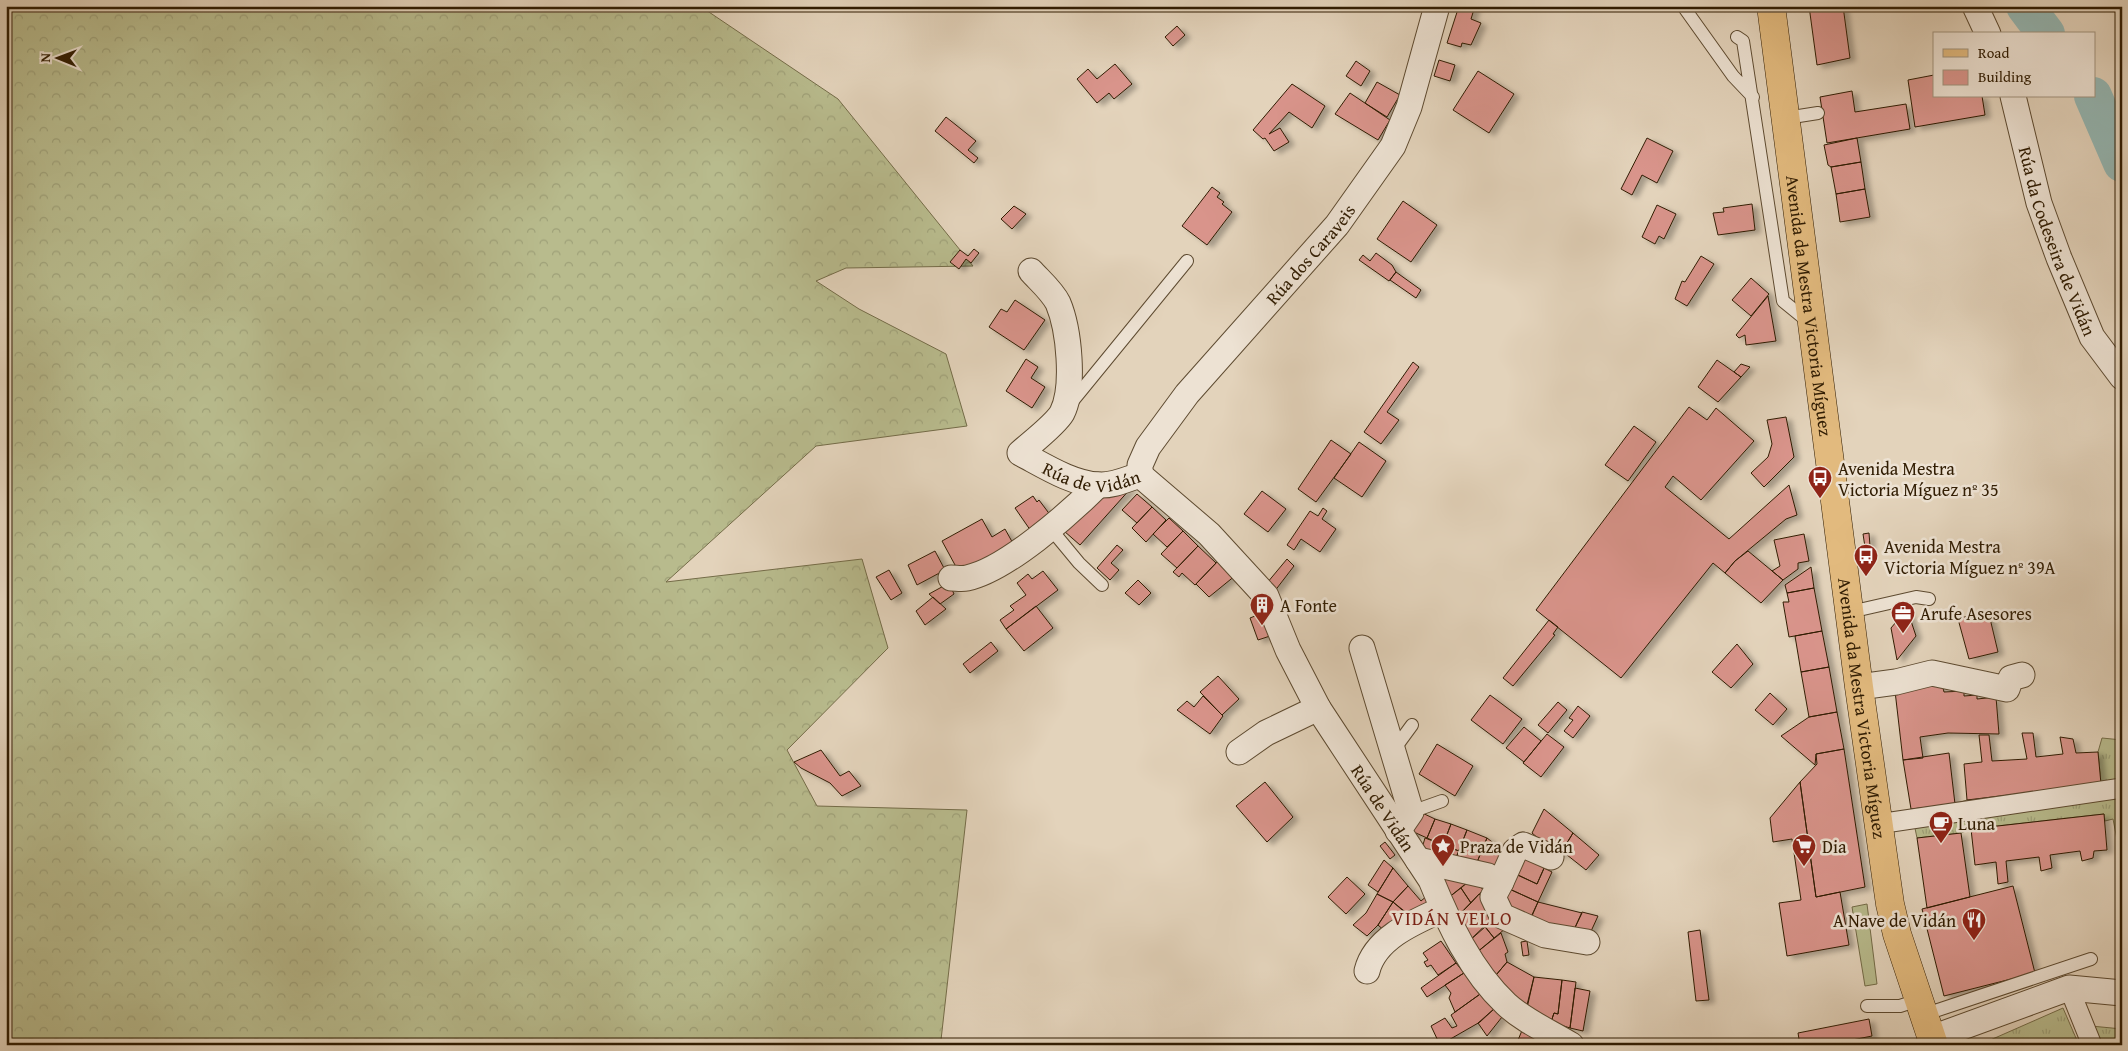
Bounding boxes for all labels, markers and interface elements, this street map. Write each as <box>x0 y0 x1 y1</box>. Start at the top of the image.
north arrow <box>32 32 82 82</box>
legend <box>1933 32 2096 98</box>
text: Road <box>1978 42 2009 63</box>
text: N <box>35 52 55 63</box>
text: Building <box>1978 66 2032 87</box>
street label: Rúa da Codeseira de Vidán <box>2012 144 2103 340</box>
street label: Avenida da Mestra Victoria Míguez <box>1779 173 1840 438</box>
street label: Rúa dos Caraveis <box>1259 198 1361 310</box>
street label: Rúa de Vidán <box>1038 454 1144 499</box>
place label: Avenida Mestra Victoria Míguez nº 35 <box>1838 455 1999 503</box>
bus stop icon: Avenida Mestra Victoria Míguez nº 35 <box>1807 465 1833 499</box>
place label: Avenida Mestra Victoria Míguez nº 39A <box>1884 533 2056 581</box>
bus stop icon: Avenida Mestra Victoria Míguez nº 39A <box>1853 543 1879 577</box>
street label: Avenida da Mestra Victoria Míguez <box>1831 576 1894 840</box>
building icon: A Fonte <box>1249 592 1275 626</box>
place label: A Fonte <box>1280 592 1337 619</box>
office icon: Arufe Asesores <box>1890 600 1916 634</box>
place label: Arufe Asesores <box>1920 600 2032 627</box>
street label: Rúa de Vidán <box>1345 759 1422 857</box>
cafe icon: Luna <box>1928 810 1954 844</box>
place label: Luna <box>1958 810 1996 837</box>
place icon: Praza de Vidán <box>1430 833 1456 867</box>
place label: Praza de Vidán <box>1460 833 1573 860</box>
supermarket icon: Dia <box>1791 833 1817 867</box>
place label: Dia <box>1822 833 1847 860</box>
district label: VIDÁN VELLO <box>1391 904 1513 932</box>
place label: A Nave de Vidán <box>1833 907 1956 934</box>
restaurant icon: A Nave de Vidán <box>1961 907 1987 941</box>

